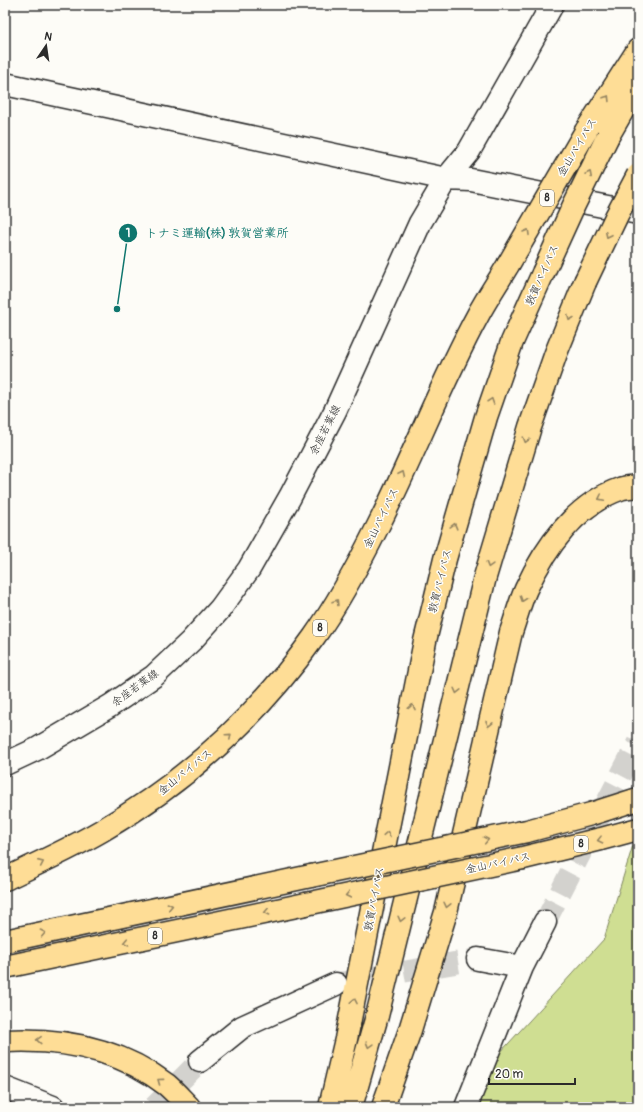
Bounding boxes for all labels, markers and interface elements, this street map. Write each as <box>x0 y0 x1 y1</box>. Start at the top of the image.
north arrow <box>26 26 66 66</box>
text: N <box>43 30 54 44</box>
one-way arrow <box>603 95 610 102</box>
street label: 金山バイパス <box>554 115 600 179</box>
one-way arrow <box>584 171 592 178</box>
road number: 8 <box>540 190 554 206</box>
callout: トナミ運輸(株) 敦賀営業所 <box>118 221 296 245</box>
text: 1 <box>126 226 130 241</box>
text: トナミ運輸(株) 敦賀営業所 <box>146 226 289 241</box>
one-way arrow <box>523 229 530 236</box>
one-way arrow <box>605 231 613 238</box>
street label: 敦賀バイパス <box>523 242 561 308</box>
one-way arrow <box>567 313 575 321</box>
one-way arrow <box>487 398 495 405</box>
street label: 余座若葉線 <box>307 403 343 457</box>
one-way arrow <box>522 436 531 443</box>
one-way arrow <box>397 471 405 479</box>
street label: 金山バイパス <box>361 486 401 550</box>
one-way arrow <box>598 493 606 501</box>
one-way arrow <box>449 523 458 530</box>
street label: 敦賀バイパス <box>426 548 454 614</box>
one-way arrow <box>485 561 494 568</box>
one-way arrow <box>519 595 527 602</box>
one-way arrow <box>331 599 339 606</box>
road number: 8 <box>313 620 327 636</box>
street label: 余座若葉線 <box>109 667 161 709</box>
one-way arrow <box>453 687 462 694</box>
one-way arrow <box>408 704 416 710</box>
one-way arrow <box>486 721 494 727</box>
one-way arrow <box>224 733 232 740</box>
street label: 金山バイパス <box>155 746 215 798</box>
one-way arrow <box>382 831 391 838</box>
one-way arrow <box>597 835 604 843</box>
one-way arrow <box>483 836 489 844</box>
road number: 8 <box>574 836 588 852</box>
street label: 金山バイパス <box>464 850 532 876</box>
one-way arrow <box>36 860 44 868</box>
street label: 敦賀バイパス <box>361 865 387 933</box>
one-way arrow <box>344 891 351 899</box>
one-way arrow <box>167 902 173 910</box>
one-way arrow <box>444 902 452 908</box>
one-way arrow <box>264 908 271 916</box>
one-way arrow <box>397 916 406 923</box>
road number: 8 <box>148 928 162 944</box>
one-way arrow <box>40 929 46 937</box>
one-way arrow <box>123 937 130 945</box>
one-way arrow <box>349 998 358 1004</box>
one-way arrow <box>36 1036 42 1045</box>
one-way arrow <box>365 1042 374 1049</box>
scale bar <box>489 1060 575 1086</box>
text: 20 m <box>495 1067 524 1082</box>
one-way arrow <box>157 1078 164 1086</box>

